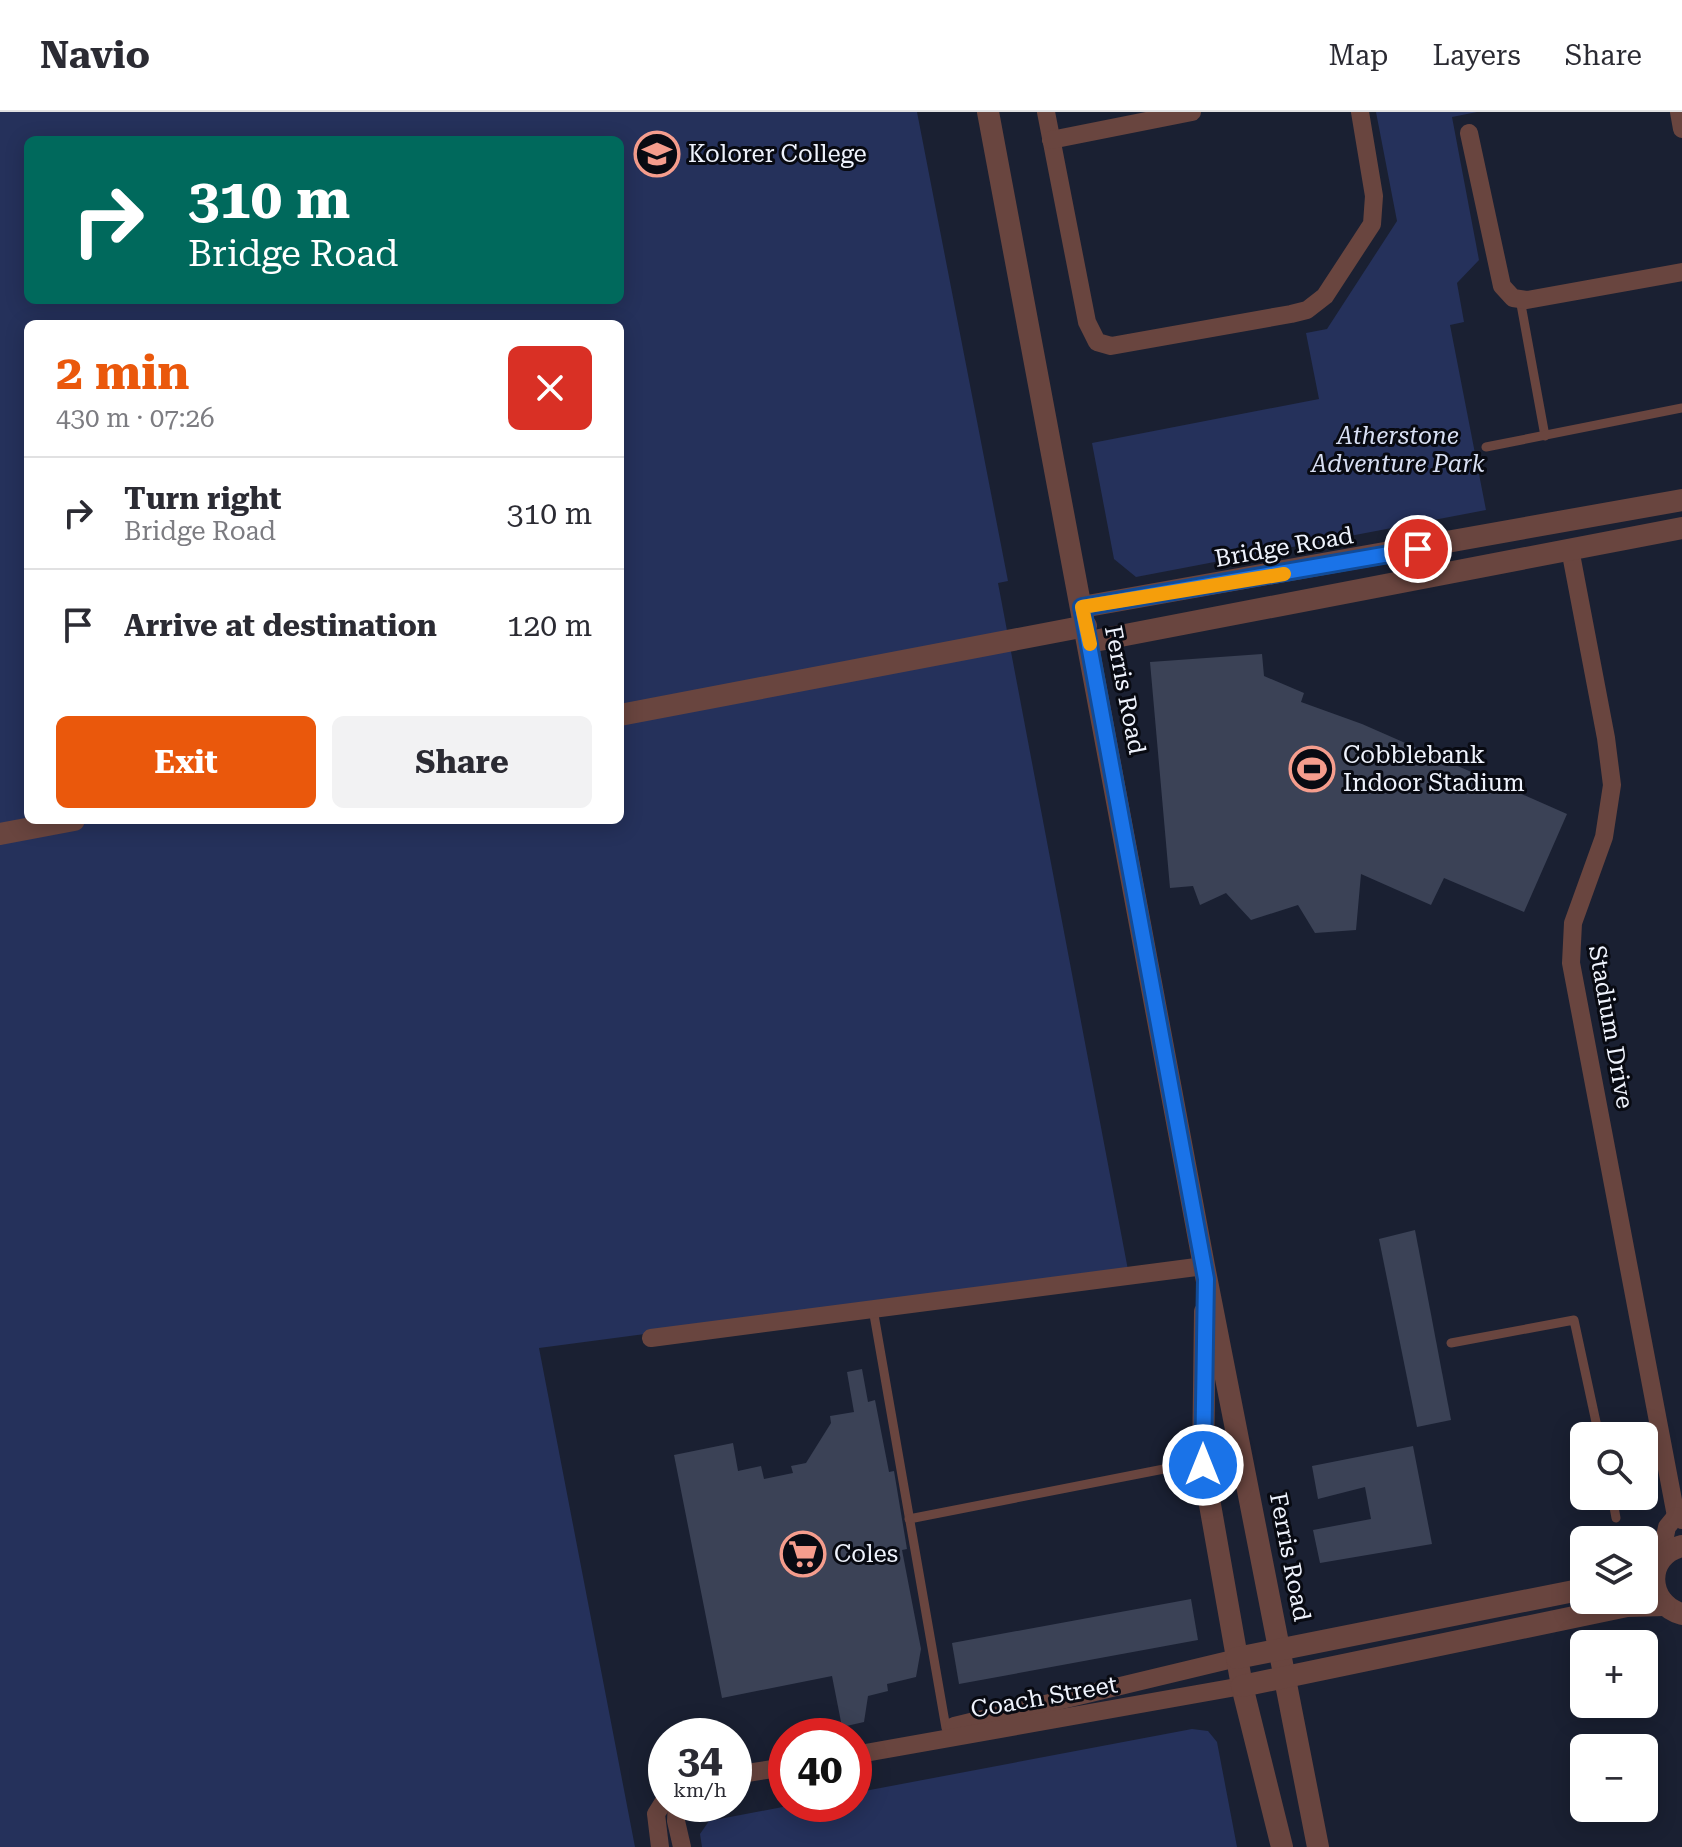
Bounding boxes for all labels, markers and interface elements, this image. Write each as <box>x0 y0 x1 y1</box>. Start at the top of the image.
text: Navio <box>40 33 150 77</box>
text: Map <box>1329 39 1388 72</box>
text: Layers <box>1432 39 1521 72</box>
text: Share <box>1565 39 1642 72</box>
school or university icon: Kolorer College <box>633 130 681 178</box>
place label: Kolorer College <box>688 140 867 168</box>
text: 310 m <box>188 166 350 232</box>
icon: right <box>56 168 160 272</box>
text: Bridge Road <box>188 233 398 275</box>
text: 2 min <box>56 345 189 401</box>
button: close <box>508 346 592 430</box>
text: 430 m · 07:26 <box>56 403 215 433</box>
park label: Atherstone Adventure Park <box>1309 422 1485 478</box>
text: Turn right <box>124 481 281 516</box>
icon: right <box>56 491 100 535</box>
text: 310 m <box>507 496 592 531</box>
pin <box>1384 515 1452 583</box>
text: Bridge Road <box>124 516 276 546</box>
street label: Bridge Road <box>1213 521 1355 573</box>
icon: arrive <box>1396 527 1440 571</box>
icon: arrive <box>56 603 100 647</box>
text: Arrive at destination <box>124 608 437 643</box>
text: 120 m <box>507 608 592 643</box>
street label: Ferris Road <box>1099 623 1151 757</box>
button: Exit <box>56 716 316 808</box>
button: Share <box>332 716 592 808</box>
place label: Cobblebank Indoor Stadium <box>1343 741 1525 797</box>
sports icon: Cobblebank Indoor Stadium <box>1288 745 1336 793</box>
street label: Stadium Drive <box>1583 943 1639 1111</box>
map controls <box>1570 1422 1658 1822</box>
button: search <box>1570 1422 1658 1510</box>
position arrow <box>1161 1423 1245 1507</box>
street label: Ferris Road <box>1264 1490 1316 1624</box>
button: layers <box>1570 1526 1658 1614</box>
supermarket icon: Coles <box>779 1530 827 1578</box>
place label: Coles <box>834 1540 898 1568</box>
button: + <box>1570 1630 1658 1718</box>
street label: Coach Street <box>968 1670 1120 1724</box>
speed limit sign: 40 <box>768 1718 872 1822</box>
button: − <box>1570 1734 1658 1822</box>
text: 34 <box>678 1736 722 1783</box>
text: km/h <box>673 1778 727 1802</box>

